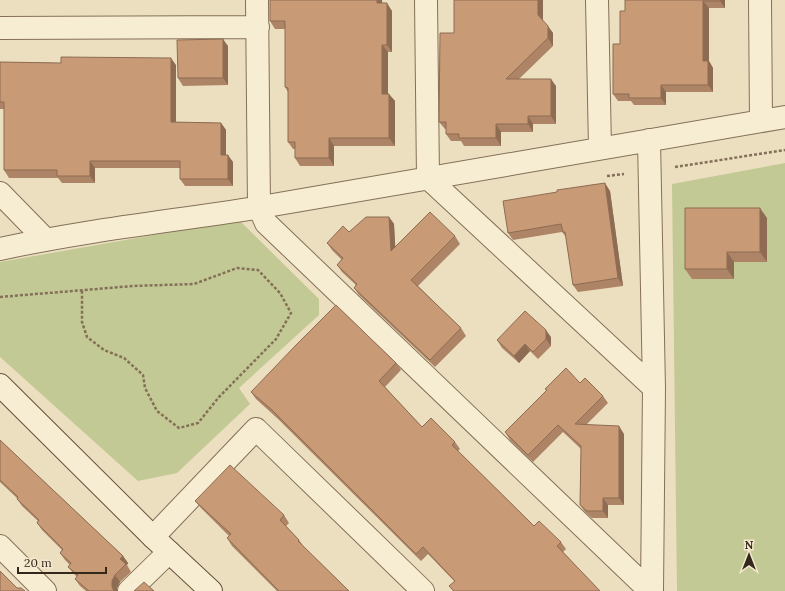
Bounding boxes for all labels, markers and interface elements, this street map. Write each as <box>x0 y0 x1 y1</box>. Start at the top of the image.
north arrow <box>729 535 769 575</box>
text: N <box>745 538 754 552</box>
scale bar <box>18 549 106 575</box>
text: 20 m <box>24 555 52 570</box>

